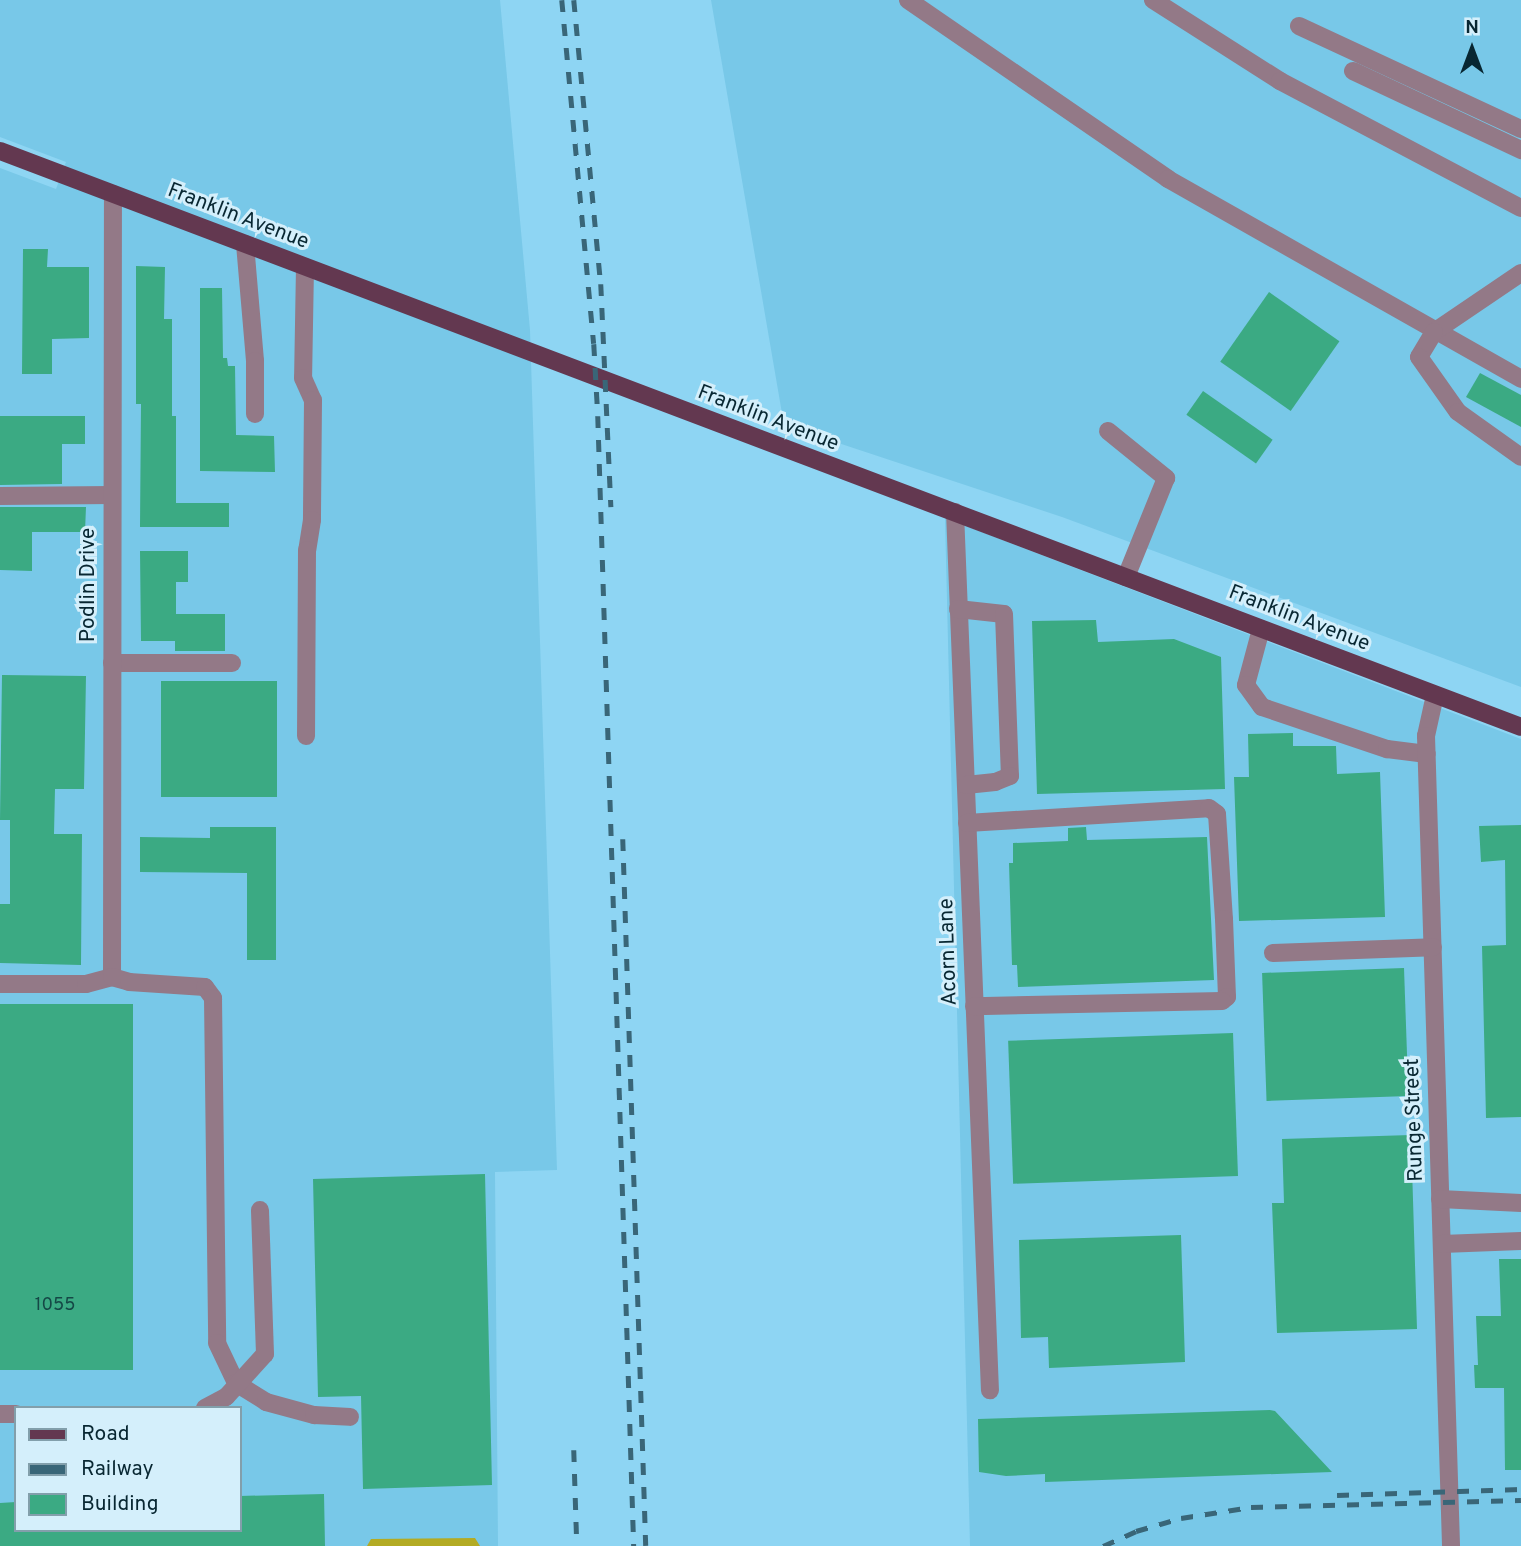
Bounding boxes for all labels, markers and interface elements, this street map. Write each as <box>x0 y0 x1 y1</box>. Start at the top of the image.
north arrow <box>1437 14 1507 84</box>
text: N <box>1465 16 1479 40</box>
street label: Franklin Avenue <box>163 178 313 256</box>
street label: Franklin Avenue <box>693 380 843 458</box>
street label: Podlin Drive <box>76 528 102 642</box>
street label: Franklin Avenue <box>1224 580 1374 658</box>
street label: Acorn Lane <box>935 898 963 1006</box>
street label: Runge Street <box>1400 1058 1430 1182</box>
house number: 1055 <box>35 1295 75 1317</box>
legend <box>14 1406 242 1532</box>
text: Road <box>81 1421 130 1448</box>
text: Railway <box>81 1456 154 1483</box>
text: Building <box>81 1491 159 1518</box>

